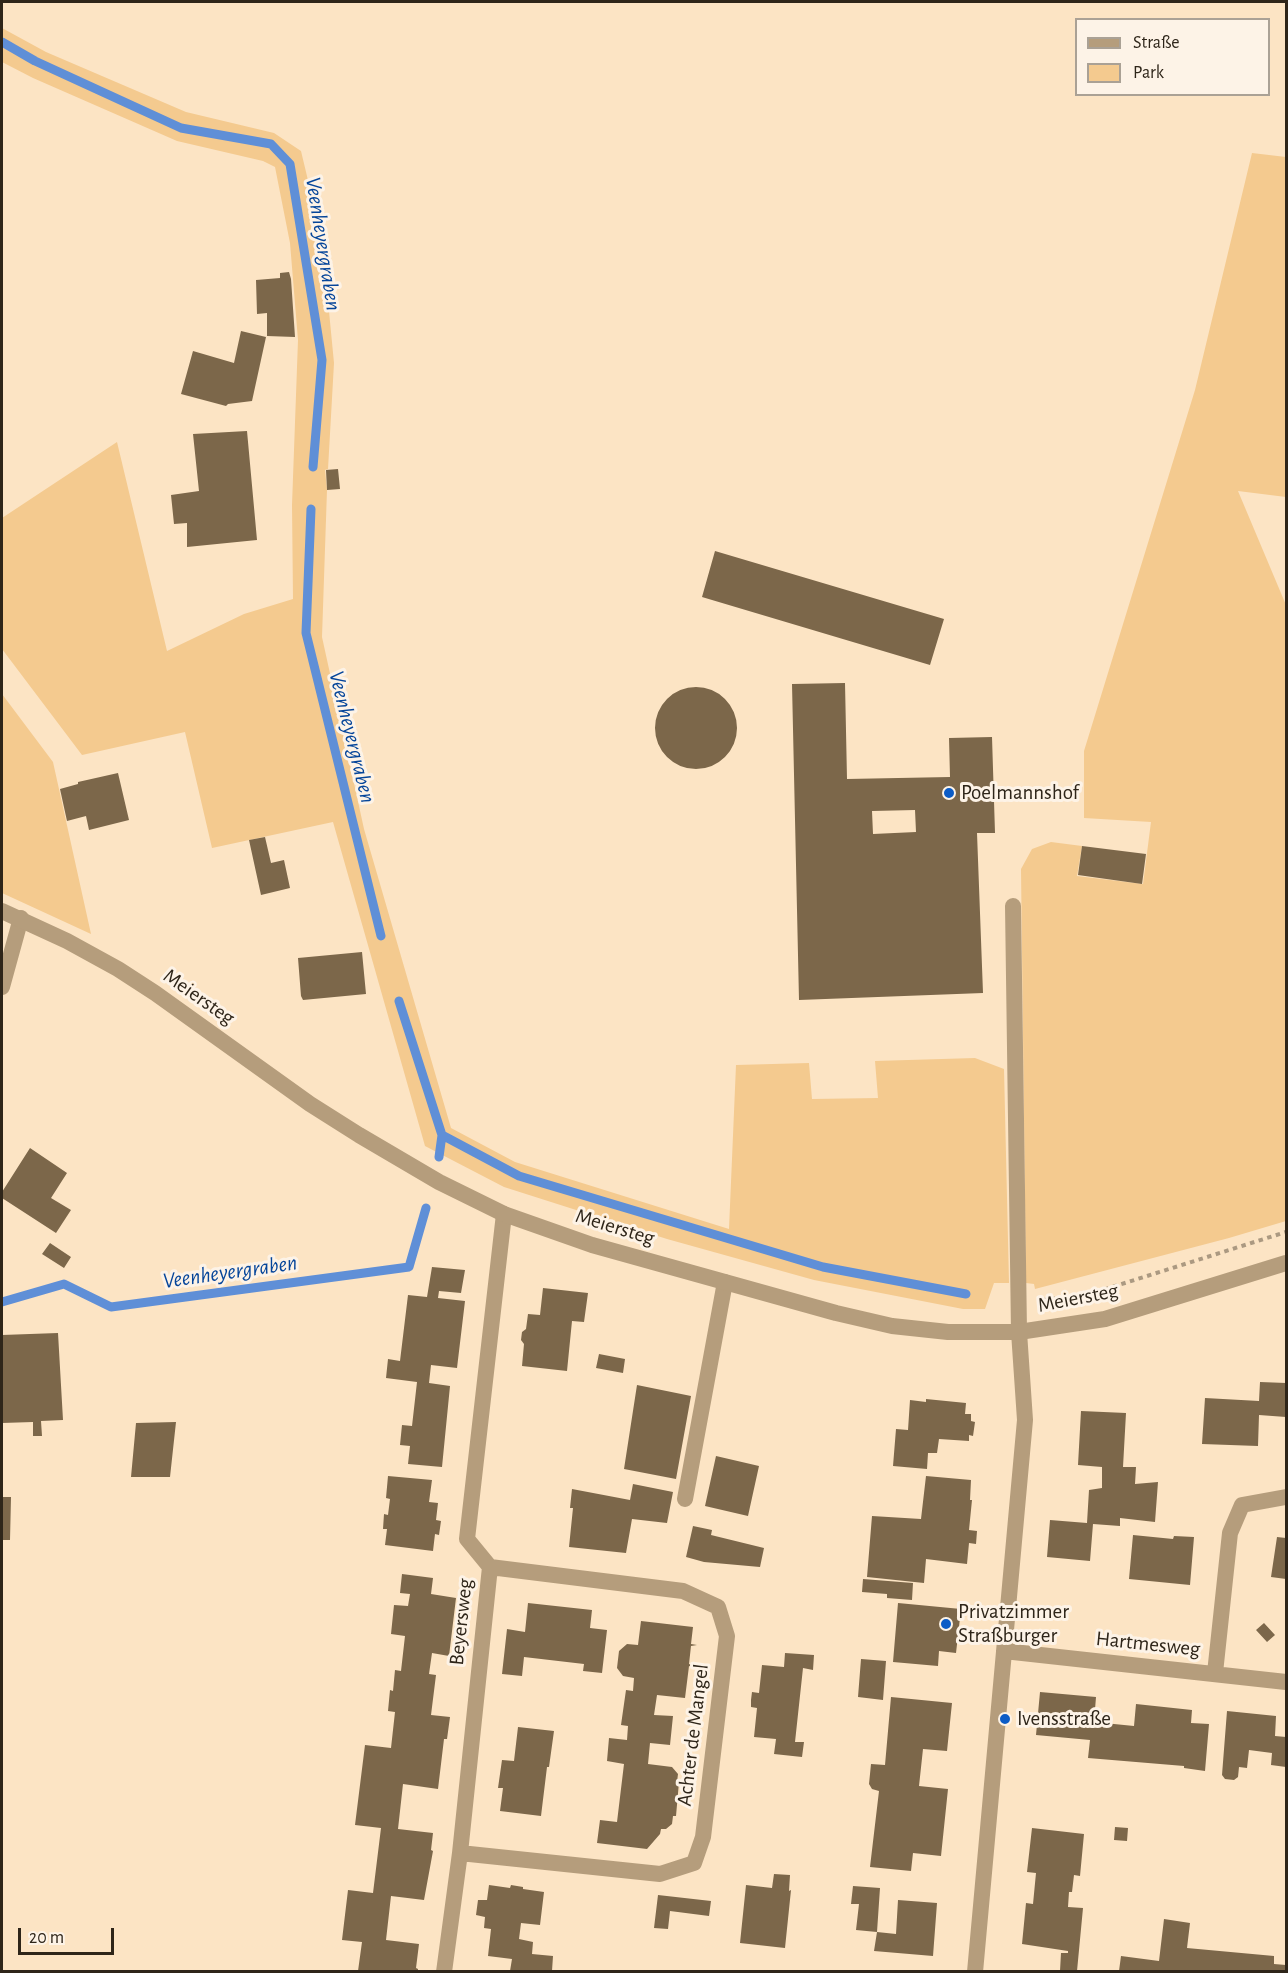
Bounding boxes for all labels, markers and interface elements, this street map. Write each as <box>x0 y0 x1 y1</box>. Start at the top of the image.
legend <box>1075 18 1270 96</box>
text: Straße <box>1133 34 1179 52</box>
text: Park <box>1133 64 1164 82</box>
water label: Veenheyergraben <box>299 175 347 313</box>
water label: Veenheyergraben <box>323 668 381 806</box>
place label: Poelmannshof <box>961 780 1079 806</box>
marker: Poelmannshof <box>942 786 956 800</box>
street label: Meiersteg <box>158 963 240 1031</box>
street label: Meiersteg <box>572 1203 658 1251</box>
water label: Veenheyergraben <box>161 1250 299 1294</box>
street label: Meiersteg <box>1036 1278 1120 1318</box>
street label: Beyersweg <box>444 1577 478 1667</box>
place label: Privatzimmer Straßburger <box>958 1599 1069 1649</box>
marker: Privatzimmer Straßburger <box>939 1617 953 1631</box>
street label: Hartmesweg <box>1095 1626 1201 1662</box>
street label: Achter de Mangel <box>672 1663 714 1807</box>
place label: Ivensstraße <box>1017 1706 1111 1732</box>
marker: Ivensstraße <box>998 1712 1012 1726</box>
scale bar <box>21 1916 117 1954</box>
text: 20 m <box>29 1929 64 1947</box>

